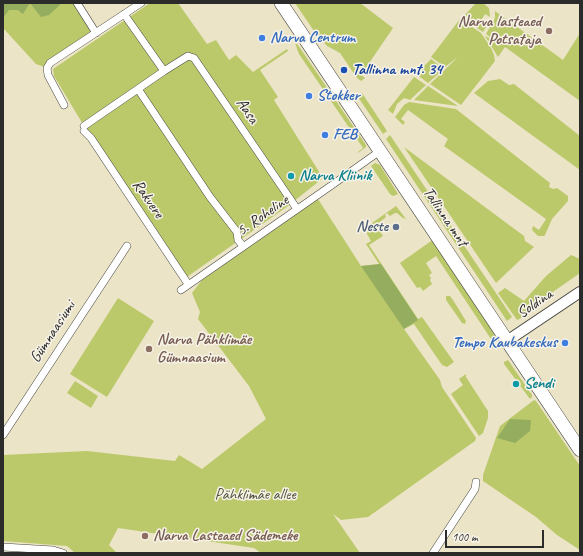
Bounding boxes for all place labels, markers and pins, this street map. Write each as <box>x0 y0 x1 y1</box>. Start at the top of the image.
place label: Narva lasteaed Potsataja <box>458 12 541 50</box>
marker: Narva lasteaed Potsataja <box>544 26 554 36</box>
place label: Narva Centrum <box>270 28 355 48</box>
marker: Narva Centrum <box>257 33 267 43</box>
place label: Tallinna mnt. 34 <box>352 60 442 80</box>
marker: Tallinna mnt. 34 <box>339 65 349 75</box>
place label: Stokker <box>317 86 359 106</box>
marker: Stokker <box>304 91 314 101</box>
place label: FEB <box>333 125 357 145</box>
marker: FEB <box>320 130 330 140</box>
place label: Narva Kliinik <box>299 166 371 186</box>
marker: Narva Kliinik <box>286 171 296 181</box>
place label: Neste <box>356 217 388 237</box>
marker: Neste <box>391 222 401 232</box>
place label: Narva Pähklimäe Gümnaasium <box>157 330 251 368</box>
place label: Tempo Kaubakeskus <box>452 333 557 353</box>
marker: Tempo Kaubakeskus <box>560 338 570 348</box>
marker: Narva Pähklimäe Gümnaasium <box>144 344 154 354</box>
place label: Sendi <box>524 374 554 394</box>
marker: Sendi <box>511 379 521 389</box>
place label: Narva Lasteaed Sädemeke <box>153 526 297 546</box>
marker: Narva Lasteaed Sädemeke <box>140 531 150 541</box>

